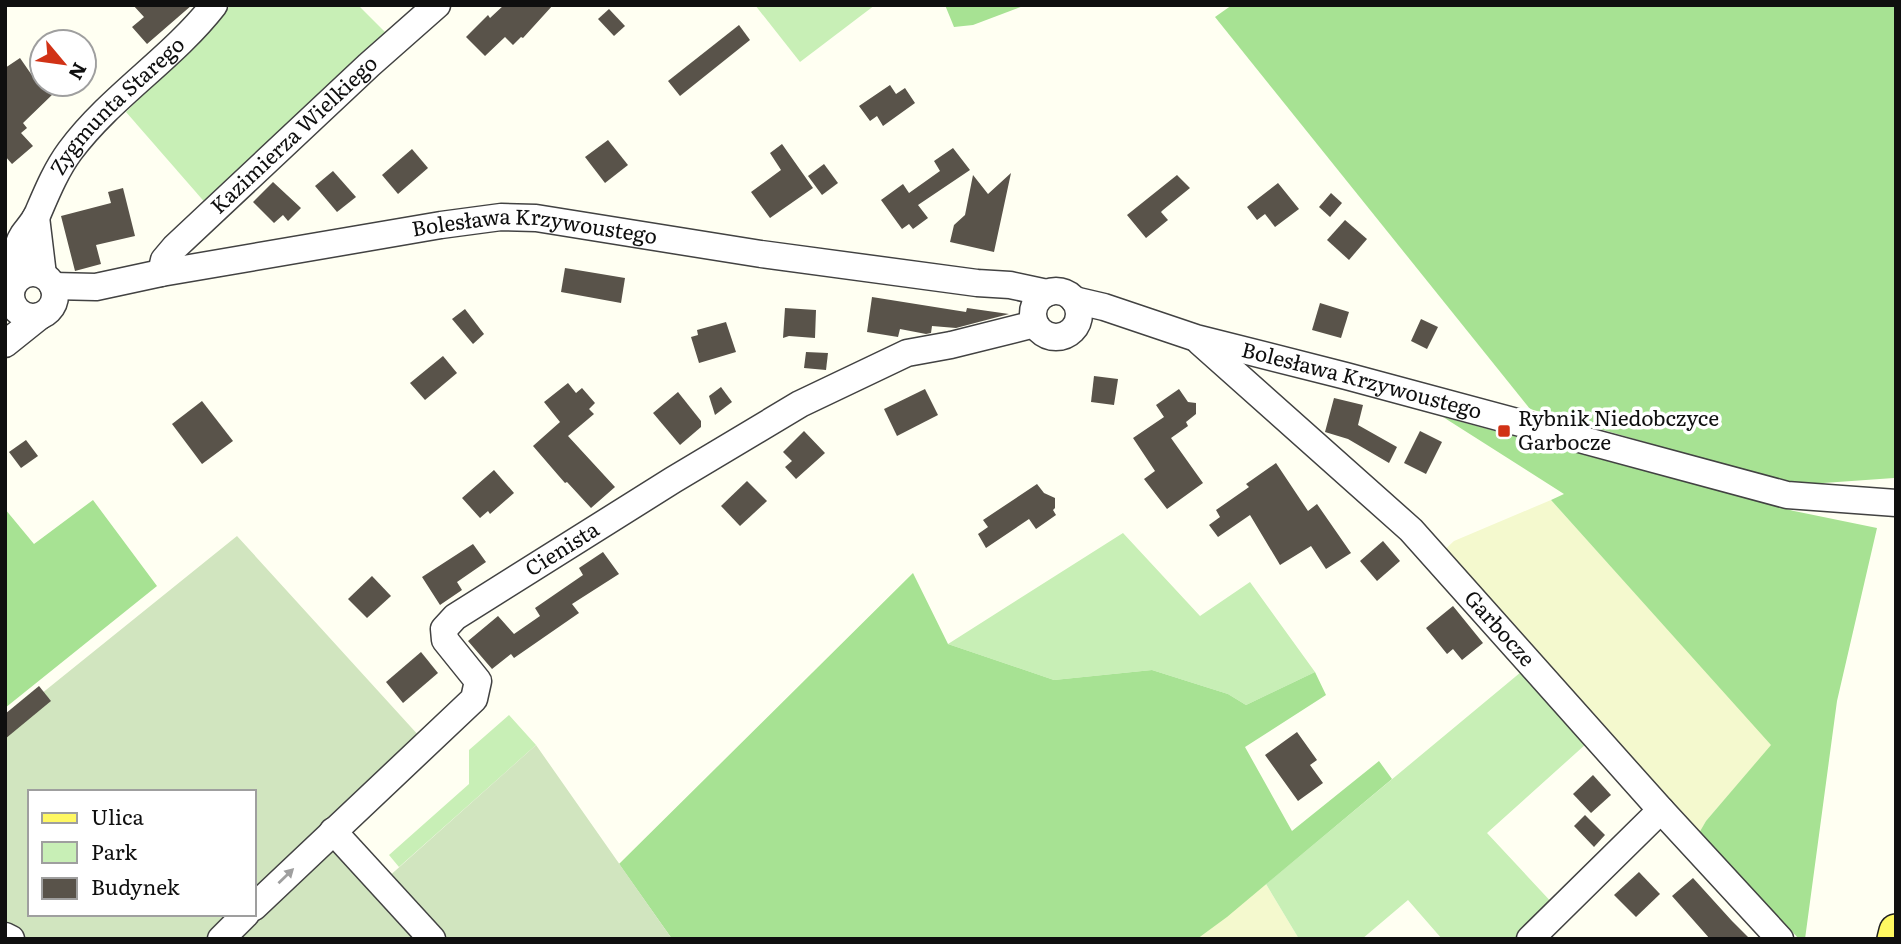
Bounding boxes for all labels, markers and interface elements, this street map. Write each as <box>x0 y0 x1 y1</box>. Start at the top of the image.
north arrow <box>28 28 98 98</box>
street label: Zygmunta Starego <box>40 28 190 180</box>
street label: Kazimierza Wielkiego <box>202 47 383 220</box>
text: N <box>63 58 95 86</box>
street label: Bolesława Krzywoustego <box>409 199 660 250</box>
street label: Bolesława Krzywoustego <box>1239 332 1486 425</box>
place label: Rybnik Niedobczyce Garbocze <box>1518 401 1719 456</box>
marker: Rybnik Niedobczyce Garbocze <box>1496 423 1512 439</box>
street label: Cienista <box>518 512 605 582</box>
street label: Garbocze <box>1458 582 1544 672</box>
legend <box>28 790 256 916</box>
text: Ulica <box>91 800 145 831</box>
text: Park <box>91 835 137 866</box>
one-way arrow <box>278 868 294 884</box>
text: Budynek <box>91 870 180 901</box>

